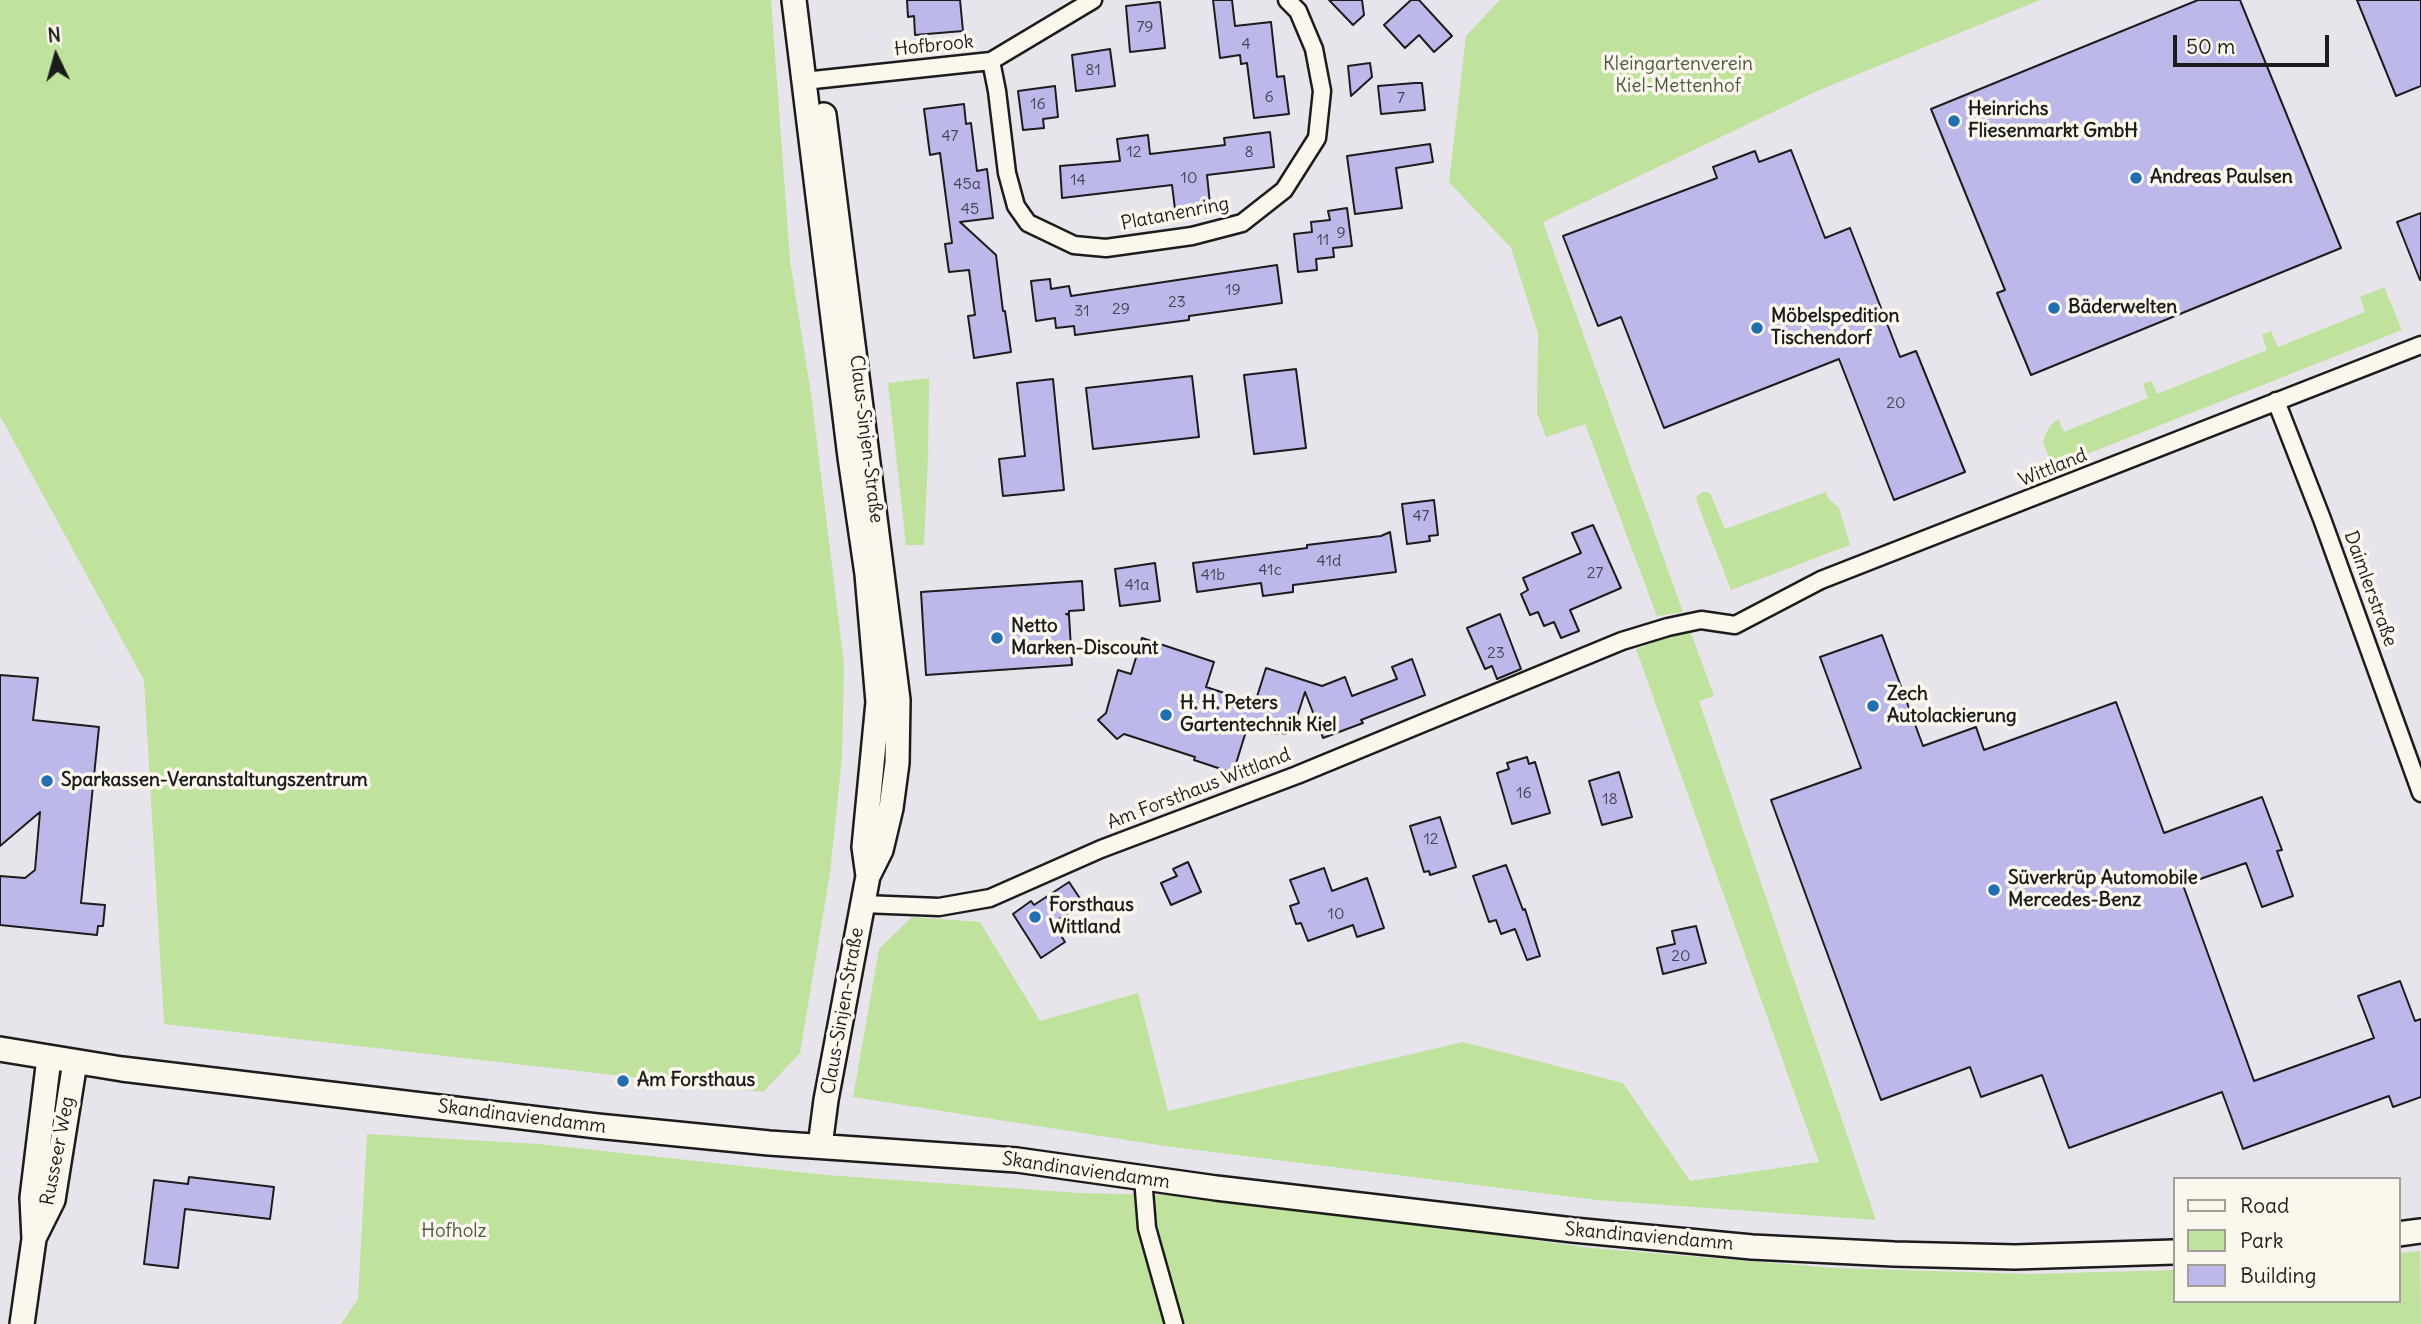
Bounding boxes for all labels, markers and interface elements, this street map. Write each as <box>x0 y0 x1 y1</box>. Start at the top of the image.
house number: 79 <box>1136 17 1154 37</box>
north arrow <box>21 21 91 91</box>
scale bar <box>2176 21 2332 65</box>
text: N <box>47 23 62 48</box>
street label: Hofbrook <box>893 31 975 61</box>
text: 50 m <box>2186 33 2235 60</box>
house number: 4 <box>1241 34 1251 54</box>
park label: Kleingartenverein Kiel-Mettenhof <box>1603 54 1753 98</box>
house number: 81 <box>1085 60 1101 80</box>
house number: 6 <box>1264 87 1274 107</box>
house number: 7 <box>1397 88 1405 108</box>
house number: 16 <box>1030 94 1046 114</box>
place label: Heinrichs Fliesenmarkt GmbH <box>1968 99 2138 143</box>
marker: Heinrichs Fliesenmarkt GmbH <box>1946 113 1962 129</box>
house number: 47 <box>942 126 958 146</box>
house number: 12 <box>1126 142 1142 162</box>
house number: 8 <box>1244 142 1254 162</box>
place label: Andreas Paulsen <box>2150 167 2293 189</box>
house number: 10 <box>1181 168 1197 188</box>
house number: 14 <box>1070 170 1086 190</box>
marker: Andreas Paulsen <box>2128 170 2144 186</box>
house number: 45a <box>953 174 981 194</box>
street label: Platanenring <box>1119 192 1231 236</box>
house number: 45 <box>961 199 979 219</box>
house number: 9 <box>1336 223 1346 243</box>
house number: 11 <box>1317 230 1329 250</box>
house number: 19 <box>1225 280 1241 300</box>
house number: 23 <box>1168 292 1186 312</box>
place label: Bäderwelten <box>2068 297 2177 319</box>
house number: 29 <box>1112 299 1130 319</box>
marker: Bäderwelten <box>2046 300 2062 316</box>
house number: 31 <box>1074 301 1090 321</box>
place label: Möbelspedition Tischendorf <box>1771 306 1899 350</box>
marker: Möbelspedition Tischendorf <box>1749 320 1765 336</box>
street label: Claus-Sinjen-Straße <box>844 354 888 524</box>
house number: 20 <box>1886 393 1906 413</box>
street label: Wittland <box>2016 444 2090 492</box>
house number: 47 <box>1413 506 1429 526</box>
street label: Daimlerstraße <box>2339 528 2401 650</box>
house number: 41d <box>1317 551 1341 571</box>
house number: 41c <box>1258 560 1282 580</box>
house number: 27 <box>1587 563 1603 583</box>
house number: 41b <box>1201 565 1225 585</box>
house number: 41a <box>1125 575 1149 595</box>
place label: Netto Marken-Discount <box>1011 616 1158 660</box>
marker: Netto Marken-Discount <box>989 630 1005 646</box>
house number: 23 <box>1487 643 1505 663</box>
place label: Zech Autolackierung <box>1887 684 2017 728</box>
place label: H. H. Peters Gartentechnik Kiel <box>1180 693 1337 737</box>
marker: Zech Autolackierung <box>1865 698 1881 714</box>
marker: H. H. Peters Gartentechnik Kiel <box>1158 707 1174 723</box>
street label: Am Forsthaus Wittland <box>1104 744 1294 834</box>
place label: Sparkassen-Veranstaltungszentrum <box>61 770 368 792</box>
marker: Sparkassen-Veranstaltungszentrum <box>39 773 55 789</box>
house number: 16 <box>1516 783 1532 803</box>
house number: 18 <box>1602 789 1618 809</box>
house number: 12 <box>1423 829 1439 849</box>
place label: Süverkrüp Automobile Mercedes-Benz <box>2008 868 2198 912</box>
marker: Süverkrüp Automobile Mercedes-Benz <box>1986 882 2002 898</box>
place label: Forsthaus Wittland <box>1049 895 1134 939</box>
house number: 10 <box>1328 904 1344 924</box>
marker: Forsthaus Wittland <box>1027 909 1043 925</box>
street label: Claus-Sinjen-Straße <box>817 926 869 1096</box>
house number: 20 <box>1671 946 1691 966</box>
place label: Am Forsthaus <box>637 1070 755 1092</box>
marker: Am Forsthaus <box>615 1073 631 1089</box>
street label: Russeer Weg <box>36 1095 80 1207</box>
street label: Skandinaviendamm <box>437 1095 607 1139</box>
street label: Skandinaviendamm <box>1001 1148 1171 1194</box>
legend <box>2172 1177 2400 1303</box>
text: Road <box>2240 1192 2289 1219</box>
street label: Skandinaviendamm <box>1564 1218 1734 1256</box>
park label: Hofholz <box>421 1221 487 1243</box>
text: Park <box>2240 1227 2283 1254</box>
text: Building <box>2240 1262 2316 1289</box>

